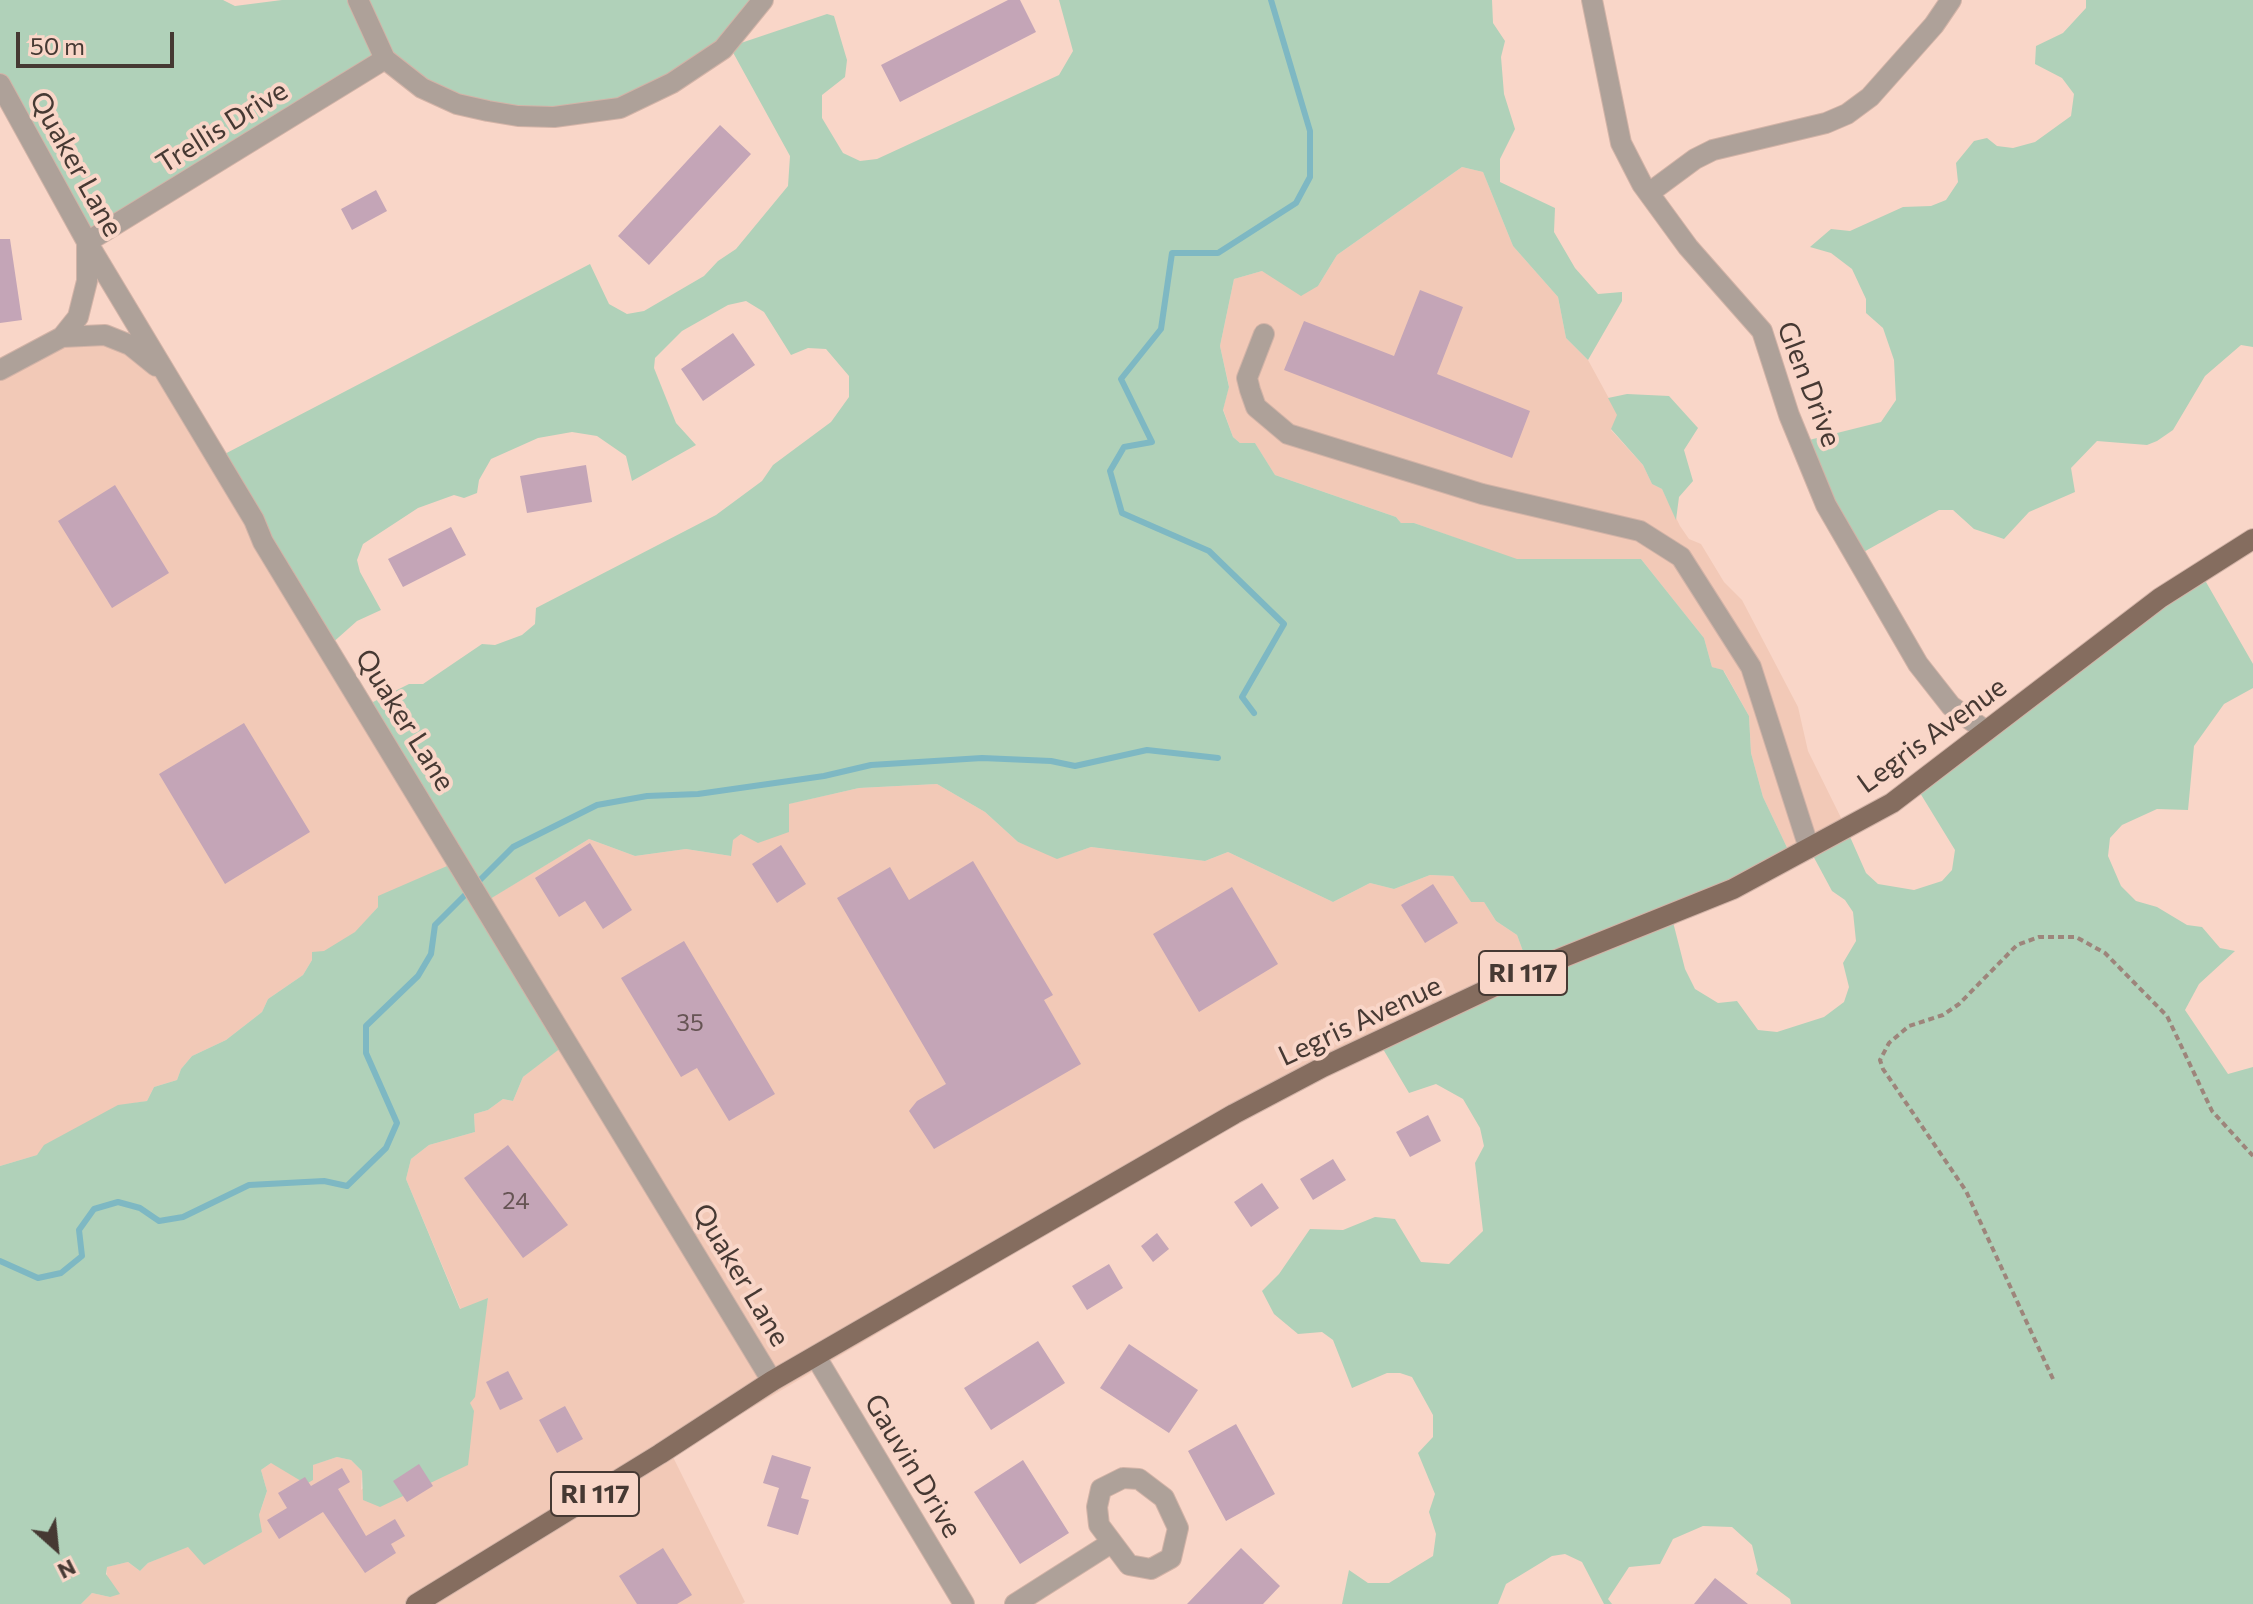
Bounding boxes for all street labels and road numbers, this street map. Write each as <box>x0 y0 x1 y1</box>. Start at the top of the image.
street label: Trellis Drive <box>150 73 294 181</box>
street label: Quaker Lane <box>22 86 130 242</box>
street label: Glen Drive <box>1770 317 1848 451</box>
street label: Quaker Lane <box>348 643 462 797</box>
street label: Legris Avenue <box>1851 670 2013 800</box>
road number: RI 117 <box>1479 951 1567 995</box>
street label: Legris Avenue <box>1273 969 1447 1073</box>
street label: Quaker Lane <box>685 1198 797 1352</box>
street label: Gauvin Drive <box>857 1388 969 1544</box>
road number: RI 117 <box>551 1472 639 1516</box>

